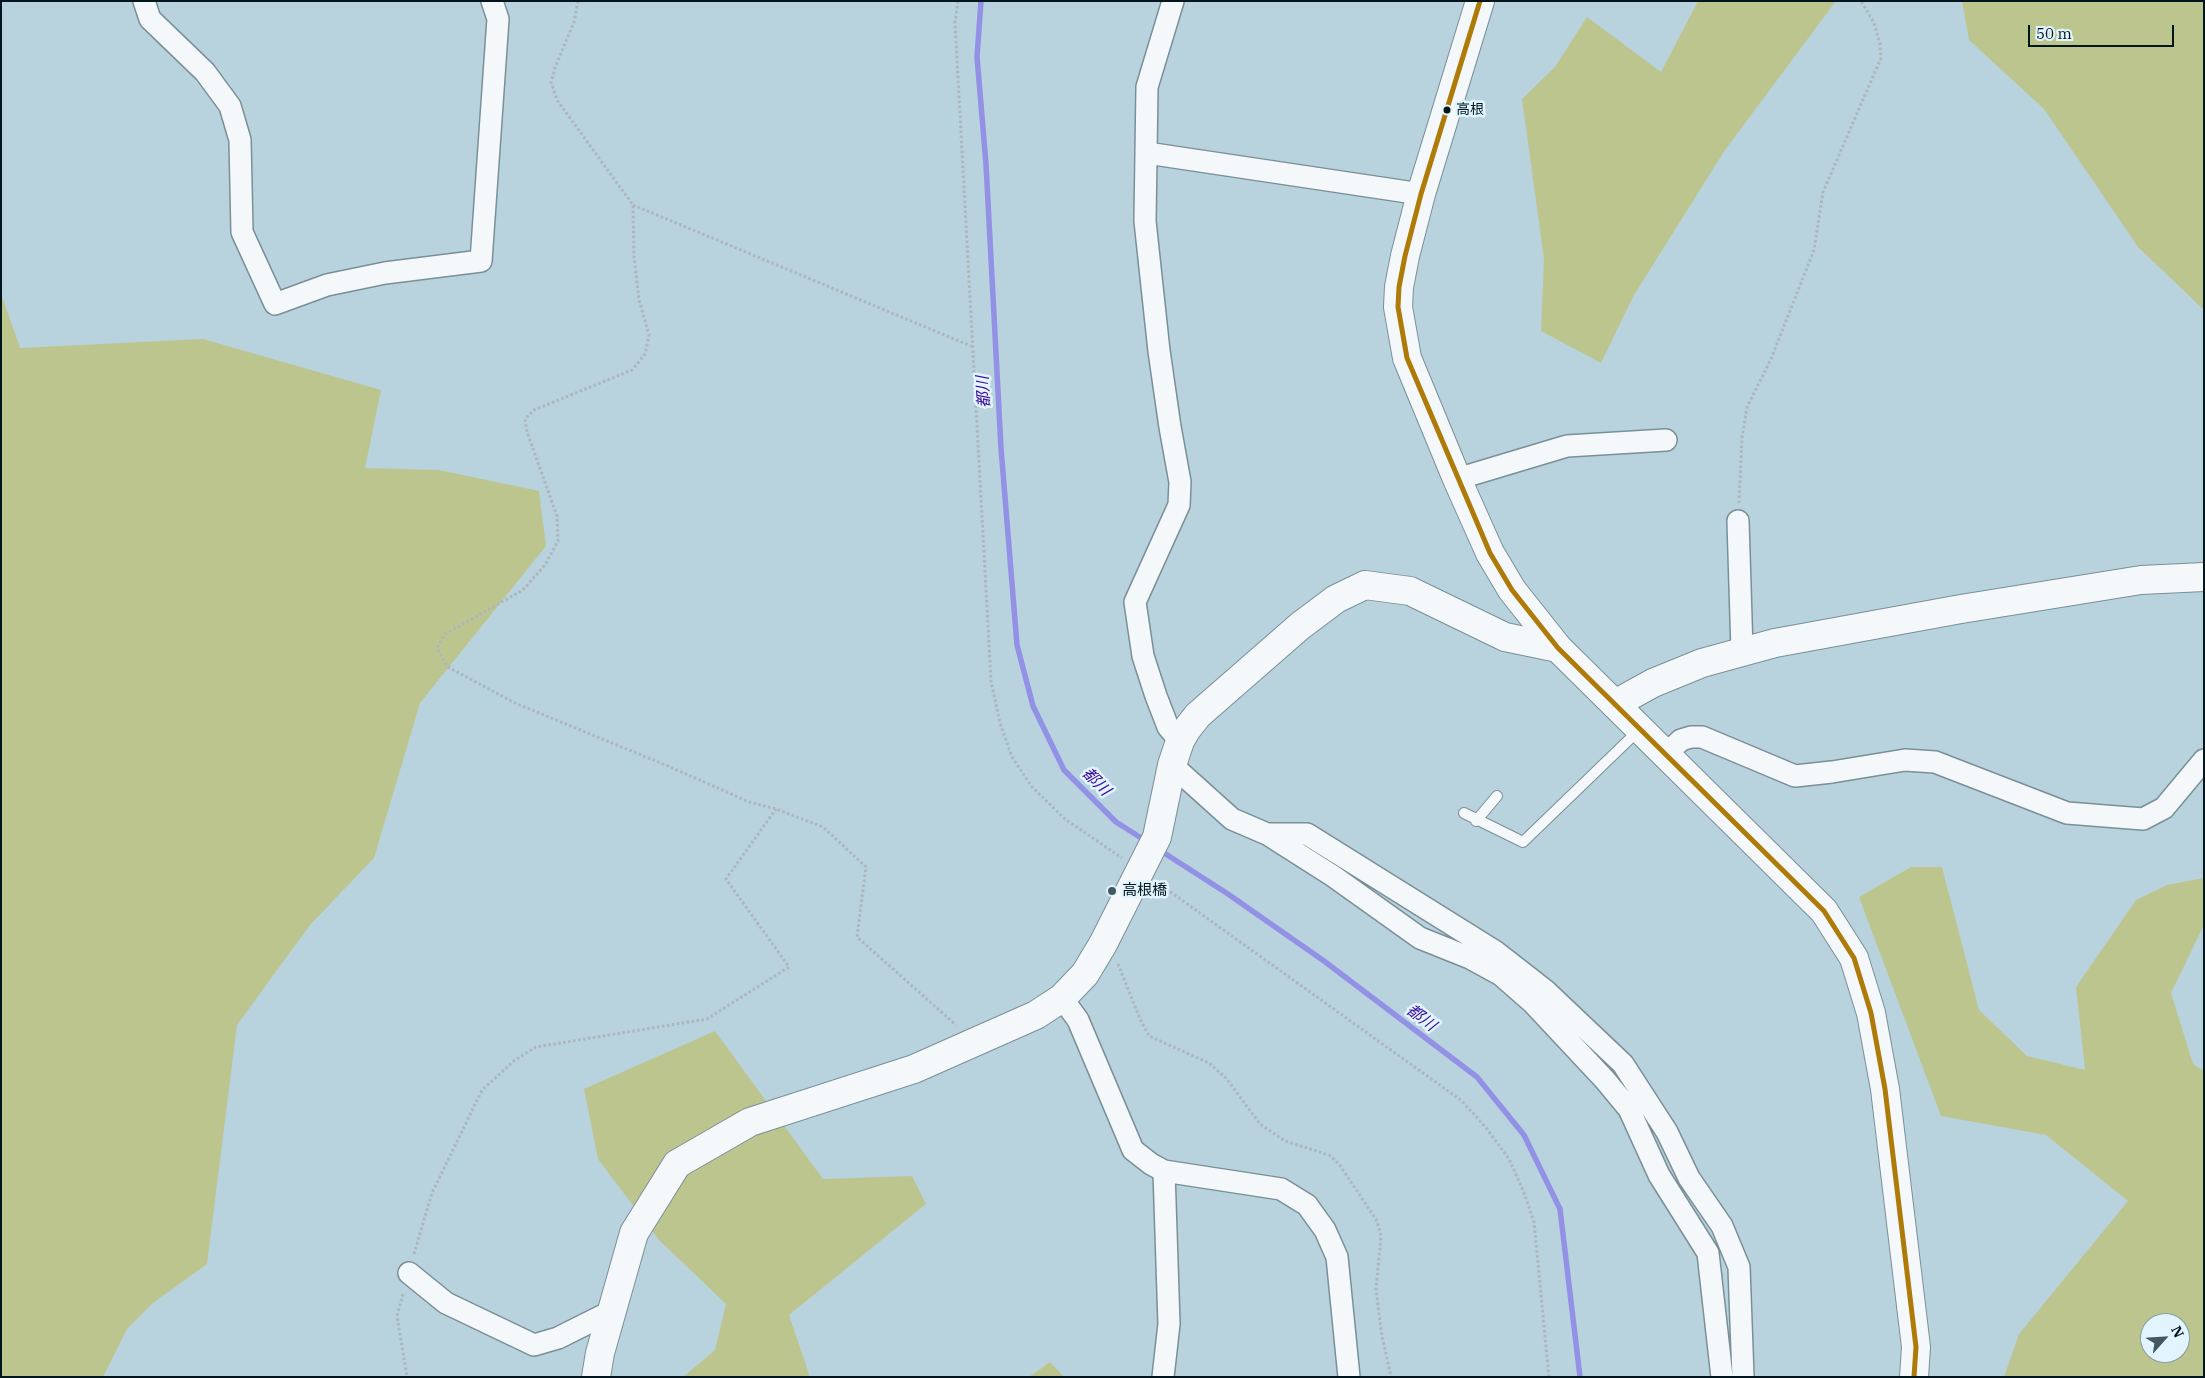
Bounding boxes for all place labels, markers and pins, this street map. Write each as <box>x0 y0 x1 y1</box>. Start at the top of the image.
place label: 高根 <box>1456 102 1484 118</box>
marker: 高根 <box>1442 105 1452 115</box>
place label: 高根橋 <box>1122 882 1167 900</box>
marker: 高根橋 <box>1106 885 1118 897</box>

